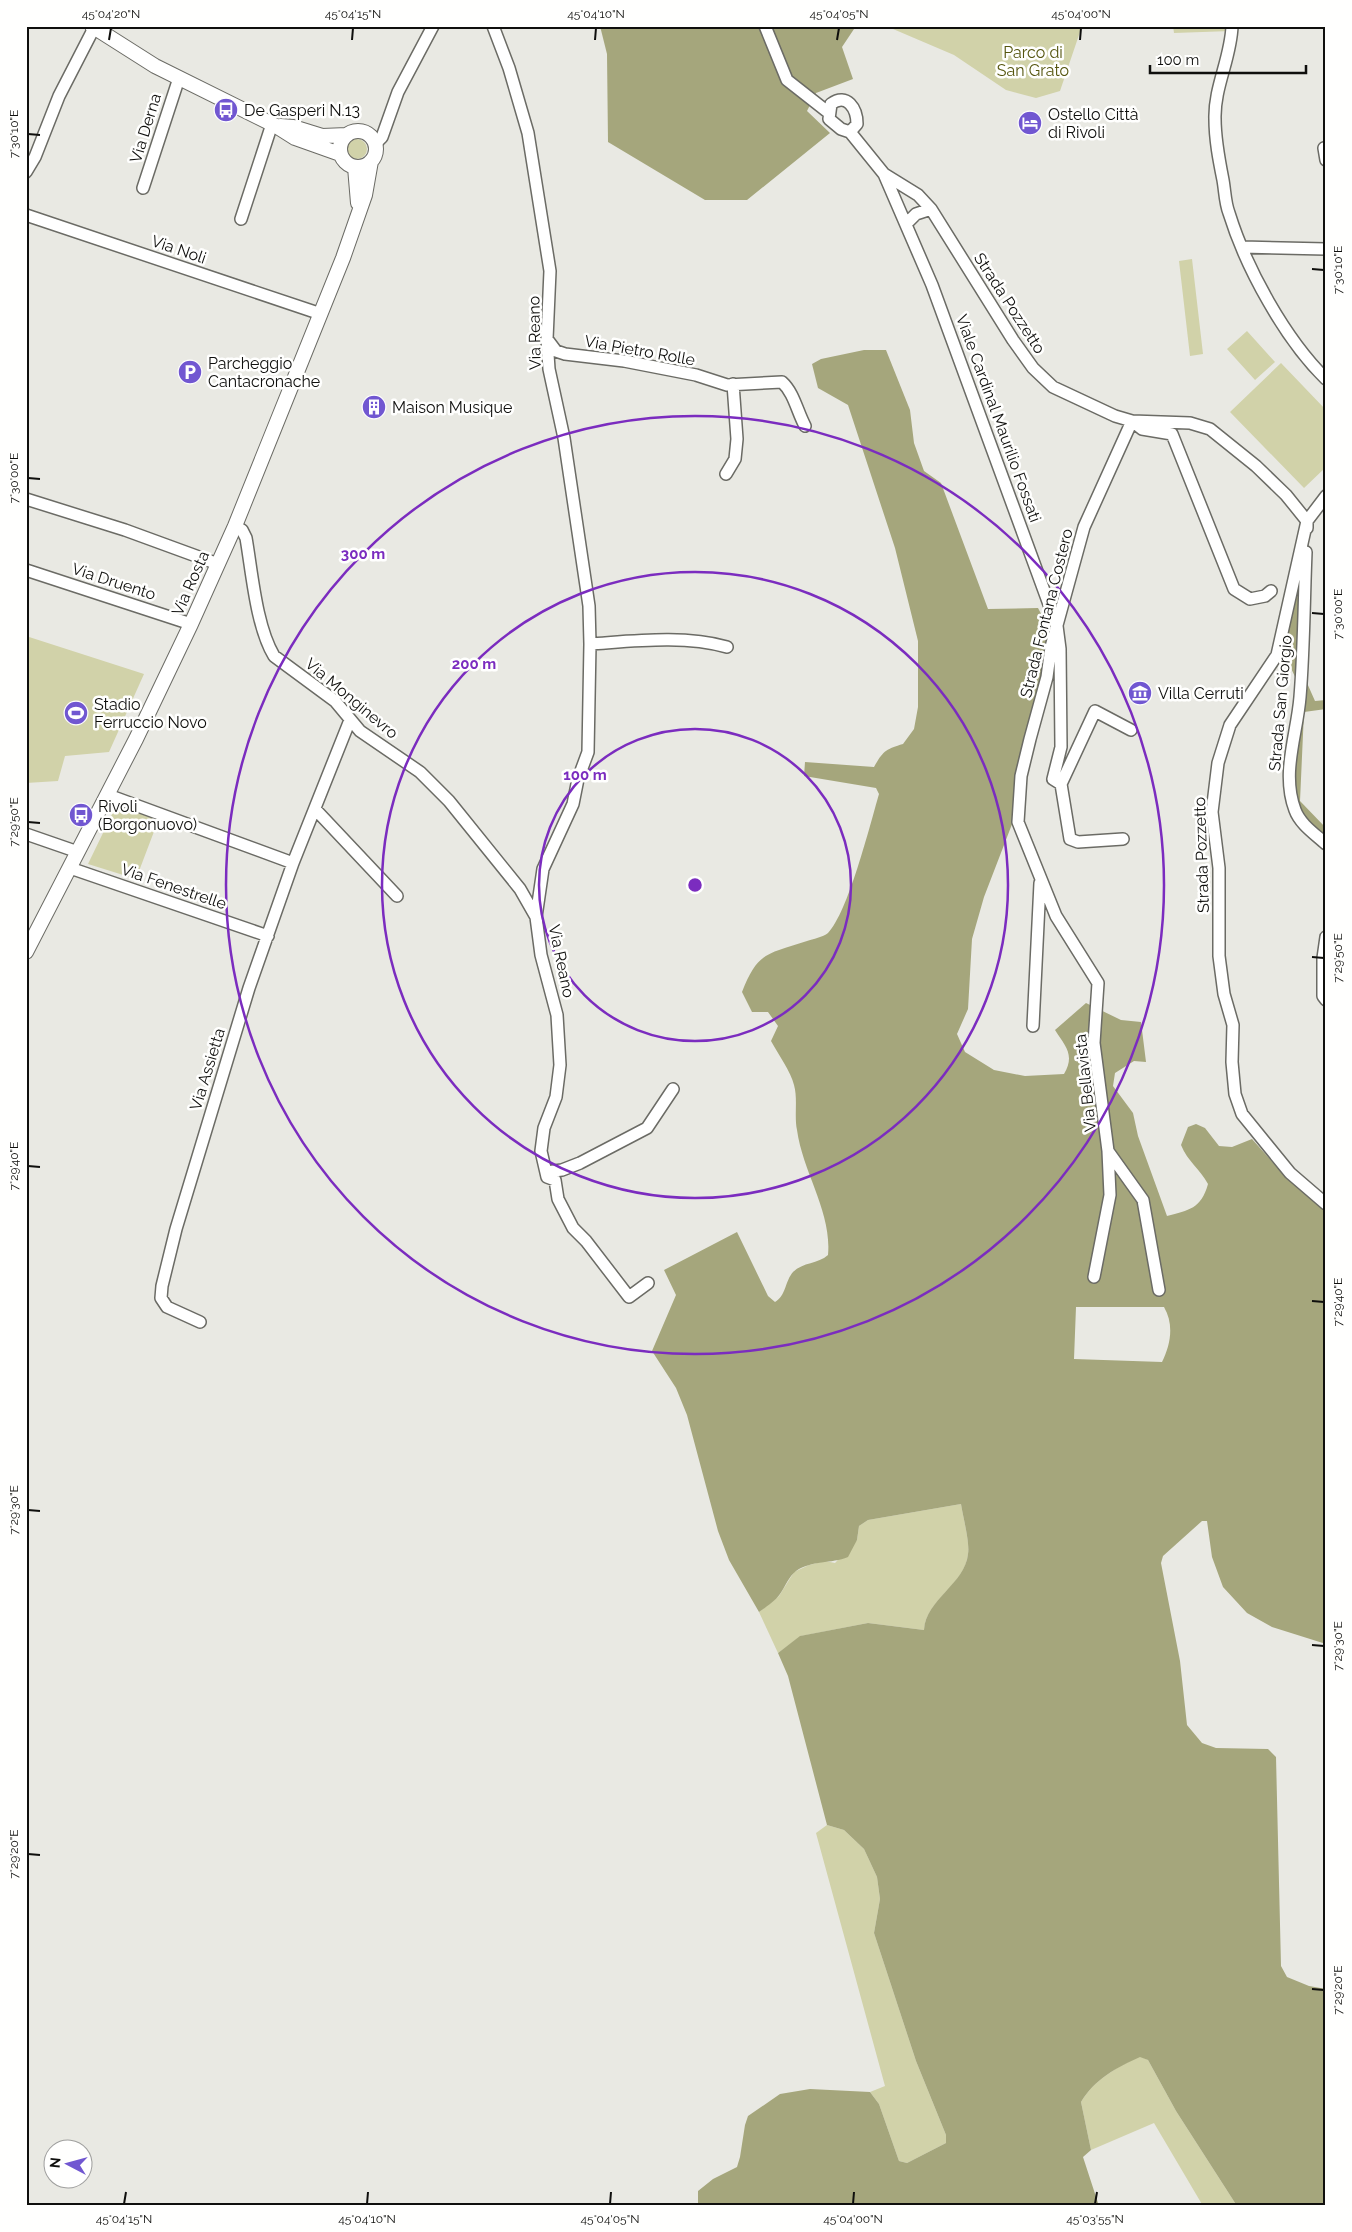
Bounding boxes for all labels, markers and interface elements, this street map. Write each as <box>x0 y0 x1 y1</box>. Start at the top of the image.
text: 45°04'20"N <box>82 7 140 21</box>
text: 45°04'15"N <box>325 7 381 21</box>
text: 45°04'10"N <box>567 7 625 21</box>
text: 45°04'05"N <box>810 7 868 21</box>
text: 45°04'00"N <box>1051 7 1111 21</box>
scale bar <box>1150 42 1306 74</box>
park label: Parco di San Grato <box>997 43 1069 80</box>
text: 100 m <box>1157 51 1199 69</box>
street label: Via Derna <box>126 91 165 165</box>
bus stop icon: De Gasperi N.13 <box>213 97 239 123</box>
place label: De Gasperi N.13 <box>244 101 360 120</box>
place label: Ostello Città di Rivoli <box>1048 105 1139 142</box>
text: 7°30'10"E <box>7 110 21 158</box>
hotel icon: Ostello Città di Rivoli <box>1017 110 1043 136</box>
street label: Via Noli <box>149 231 209 268</box>
text: 7°30'10"E <box>1331 246 1345 294</box>
street label: Strada Pozzetto <box>970 249 1049 357</box>
street label: Via Reano <box>524 296 545 370</box>
street label: Viale Cardinal Maurilio Fossati <box>952 312 1045 525</box>
street label: Via Pietro Rolle <box>583 331 697 370</box>
place label: Parcheggio Cantacronache <box>208 354 320 391</box>
parking icon: Parcheggio Cantacronache <box>177 359 203 385</box>
building icon: Maison Musique <box>361 394 387 420</box>
place label: Maison Musique <box>392 398 512 417</box>
text: 7°30'00"E <box>7 453 21 503</box>
street label: Strada Fontana Costero <box>1016 527 1077 700</box>
text: 300 m <box>341 545 385 563</box>
street label: Via Rosta <box>168 548 213 618</box>
street label: Via Druento <box>69 559 158 604</box>
text: 7°30'00"E <box>1331 589 1345 639</box>
street label: Strada San Giorgio <box>1265 634 1296 772</box>
street label: Via Monginevro <box>301 654 402 743</box>
text: 200 m <box>452 655 496 673</box>
museum icon: Villa Cerruti <box>1127 680 1153 706</box>
place label: Villa Cerruti <box>1158 684 1244 703</box>
place label: Stadio Ferruccio Novo <box>94 695 207 732</box>
sports icon: Stadio Ferruccio Novo <box>63 700 89 726</box>
text: 100 m <box>563 766 607 784</box>
text: 7°29'50"E <box>7 797 21 847</box>
place label: Rivoli (Borgonuovo) <box>98 797 197 834</box>
street label: Strada Pozzetto <box>1190 797 1213 913</box>
bus stop icon: Rivoli (Borgonuovo) <box>68 802 94 828</box>
street label: Via Fenestrelle <box>119 860 229 913</box>
centre of rings <box>686 876 704 894</box>
street label: Via Reano <box>544 923 579 999</box>
text: 7°29'50"E <box>1331 933 1345 983</box>
street label: Via Assietta <box>186 1026 229 1113</box>
street label: Via Bellavista <box>1071 1033 1100 1133</box>
text: 7°29'40"E <box>7 1142 21 1190</box>
text: 7°29'40"E <box>1331 1278 1345 1326</box>
text: 7°29'30"E <box>7 1485 21 1535</box>
text: 7°29'30"E <box>1331 1621 1345 1671</box>
text: 7°29'20"E <box>7 1829 21 1879</box>
text: 7°29'20"E <box>1331 1965 1345 2015</box>
north arrow <box>42 2140 92 2190</box>
text: N <box>47 2156 64 2169</box>
text: 45°04'15"N <box>96 2212 152 2226</box>
text: 45°04'10"N <box>338 2212 396 2226</box>
text: 45°04'05"N <box>581 2212 639 2226</box>
text: 45°04'00"N <box>823 2212 883 2226</box>
text: 45°03'55"N <box>1066 2212 1124 2226</box>

